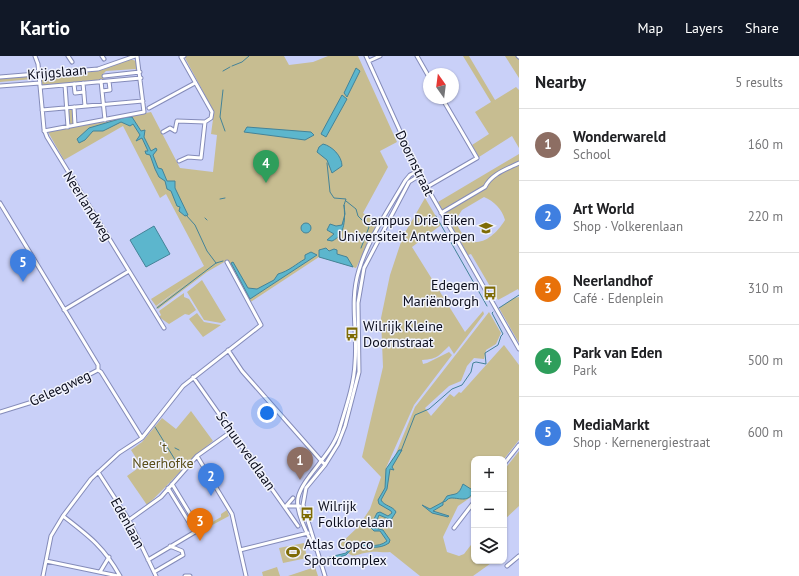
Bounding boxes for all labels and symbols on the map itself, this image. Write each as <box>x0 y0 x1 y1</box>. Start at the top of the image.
street label: Krijgslaan <box>27 60 87 84</box>
north arrow <box>423 68 459 104</box>
street label: Doornstraat <box>391 127 439 199</box>
pin: 4 <box>253 150 279 183</box>
street label: Neerlandweg <box>59 168 117 244</box>
place label: Campus Drie Eiken Universiteit Antwerpen <box>338 211 475 245</box>
school or university icon: Campus Drie Eiken Universiteit Antwerpen <box>478 220 494 236</box>
pin: 5 <box>10 249 36 282</box>
place label: Edegem Mariënborgh <box>403 276 479 310</box>
bus stop icon: Edegem Mariënborgh <box>482 285 498 301</box>
place label: Wilrijk Kleine Doornstraat <box>363 317 443 351</box>
bus stop icon: Wilrijk Kleine Doornstraat <box>344 326 360 342</box>
street label: Geleegweg <box>26 366 94 410</box>
your location <box>257 403 277 423</box>
street label: Schuurveldlaan <box>212 408 280 494</box>
park label: 't Neerhofke <box>132 438 194 472</box>
pin: 1 <box>287 447 313 480</box>
pin: 2 <box>198 463 224 496</box>
street label: Edenlaan <box>107 494 149 552</box>
place label: Wilrijk Folklorelaan <box>318 497 393 531</box>
bus stop icon: Wilrijk Folklorelaan <box>299 506 315 522</box>
pin: 3 <box>187 508 213 541</box>
place label: Atlas Copco Sportcomplex <box>304 535 387 569</box>
sports icon: Atlas Copco Sportcomplex <box>285 544 301 560</box>

